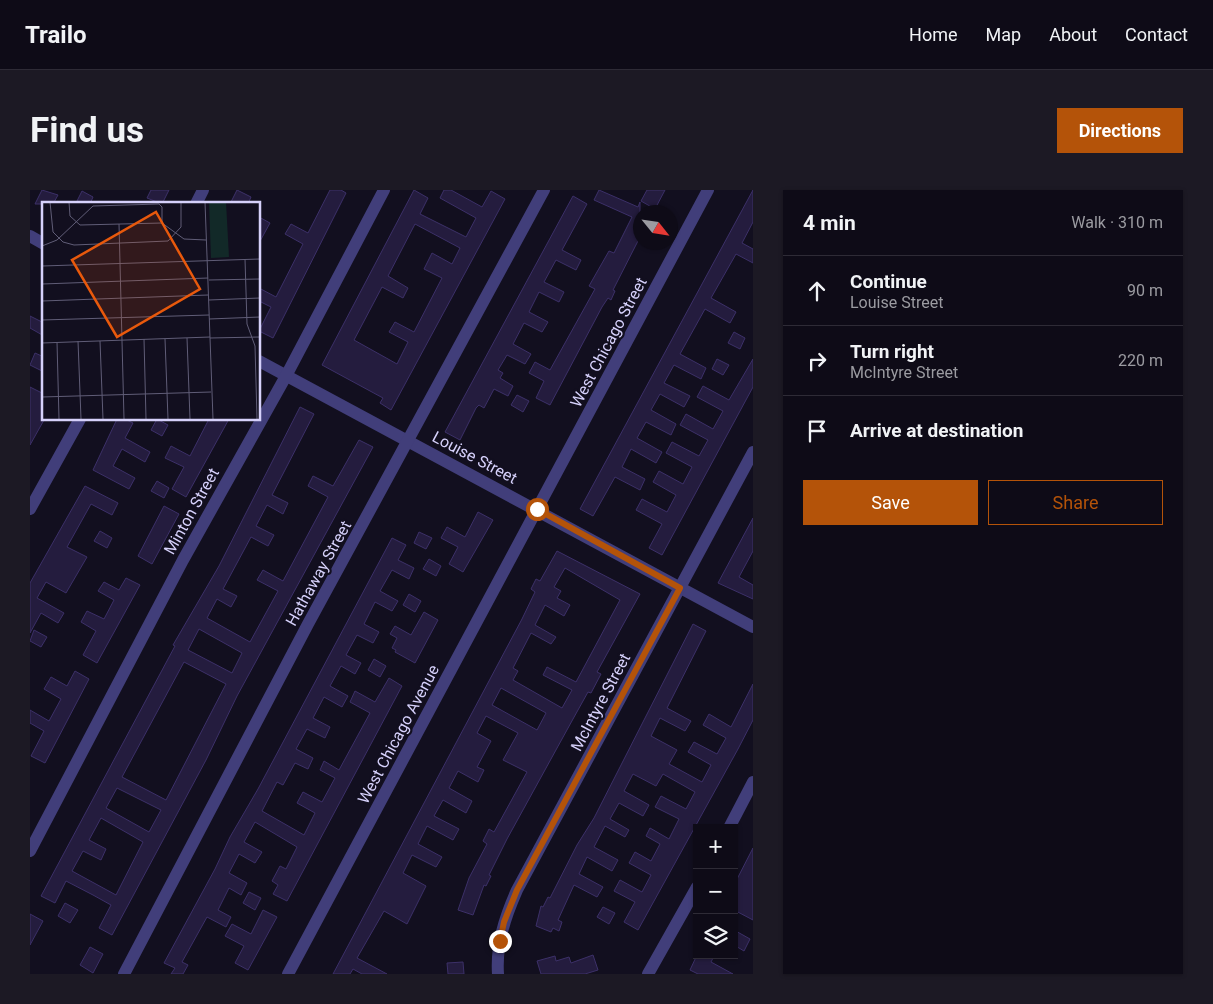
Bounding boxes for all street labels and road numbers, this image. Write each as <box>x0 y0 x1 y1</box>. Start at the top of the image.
street label: West Chicago Street <box>566 274 651 410</box>
street label: Louise Street <box>429 427 520 488</box>
street label: Minton Street <box>160 465 223 558</box>
street label: Hathaway Street <box>282 517 355 629</box>
street label: McIntyre Street <box>567 650 634 754</box>
street label: West Chicago Avenue <box>354 662 443 807</box>

